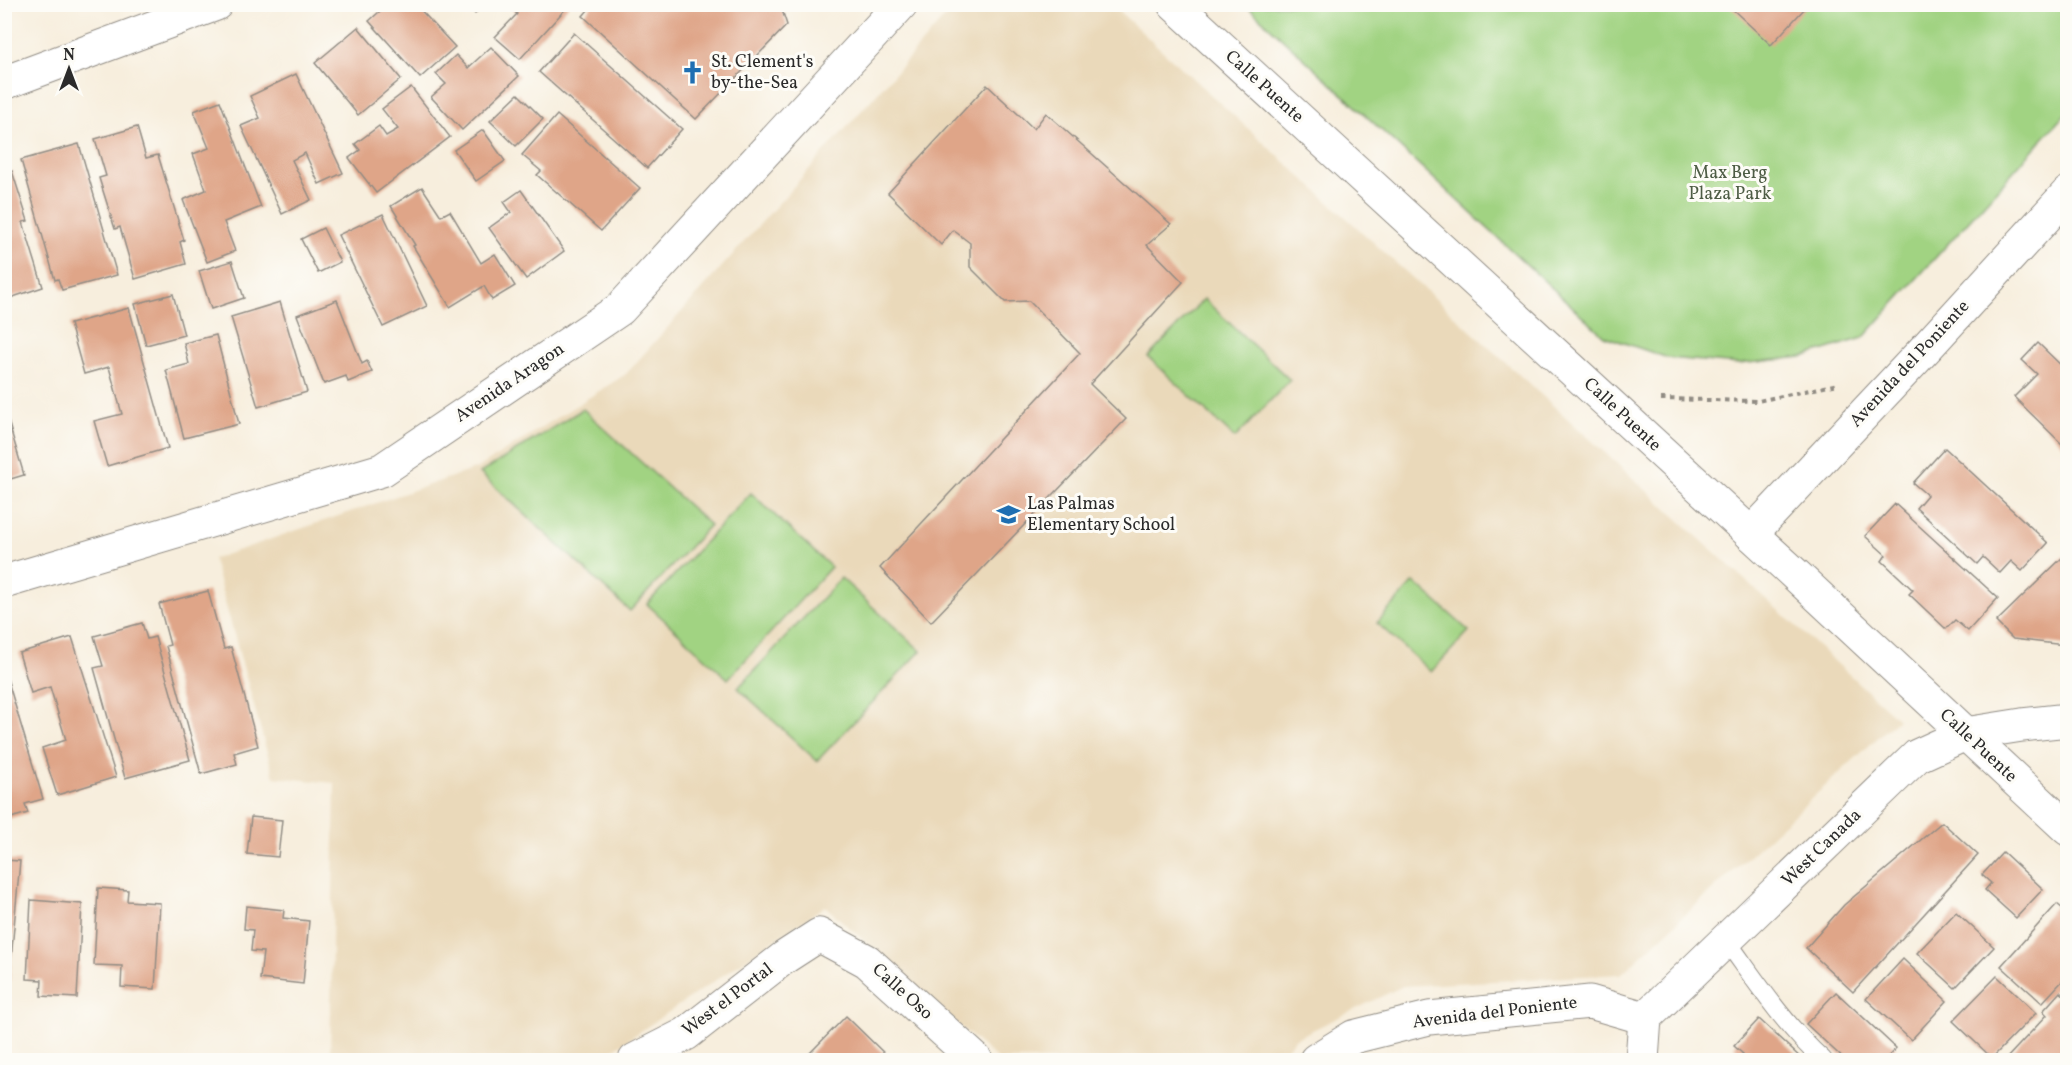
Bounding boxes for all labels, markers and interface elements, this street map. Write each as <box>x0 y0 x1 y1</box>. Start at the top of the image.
north arrow <box>39 39 99 99</box>
text: N <box>63 45 75 67</box>
street label: Calle Puente <box>1219 45 1309 129</box>
place label: St. Clement's by-the-Sea <box>711 50 814 96</box>
church icon: St. Clement's by-the-Sea <box>680 59 706 85</box>
park label: Max Berg Plaza Park <box>1688 161 1772 207</box>
street label: Avenida del Poniente <box>1844 295 1976 433</box>
street label: Avenida Aragon <box>450 337 570 429</box>
street label: Calle Puente <box>1578 372 1666 458</box>
place label: Las Palmas Elementary School <box>1027 492 1175 538</box>
school or university icon: Las Palmas Elementary School <box>996 501 1022 527</box>
street label: Calle Puente <box>1934 703 2022 789</box>
street label: West Canada <box>1777 803 1868 893</box>
street label: West el Portal <box>677 957 779 1043</box>
street label: Calle Oso <box>866 958 938 1026</box>
street label: Avenida del Poniente <box>1411 990 1579 1036</box>

